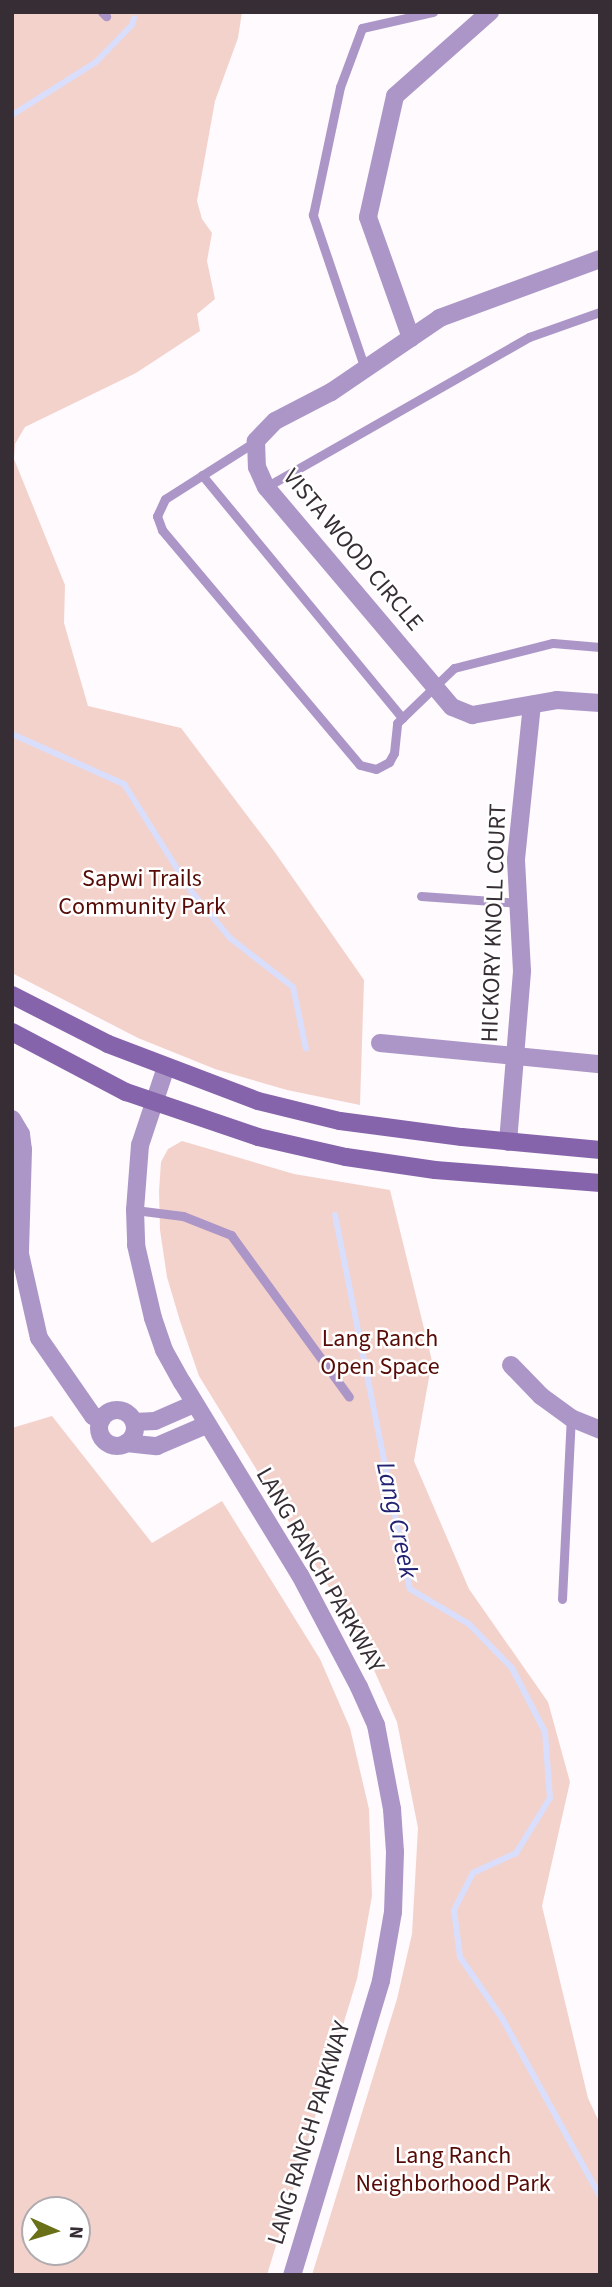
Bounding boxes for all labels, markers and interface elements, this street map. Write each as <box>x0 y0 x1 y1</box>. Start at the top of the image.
street label: VISTA WOOD CIRCLE <box>277 463 429 637</box>
street label: HICKORY KNOLL COURT <box>475 803 513 1043</box>
park label: Sapwi Trails Community Park <box>58 865 226 921</box>
park label: Lang Ranch Open Space <box>320 1325 440 1381</box>
water label: Lang Creek <box>369 1459 425 1581</box>
street label: LANG RANCH PARKWAY <box>250 1462 390 1678</box>
street label: LANG RANCH PARKWAY <box>261 2018 357 2248</box>
park label: Lang Ranch Neighborhood Park <box>355 2142 551 2198</box>
north arrow <box>21 2196 91 2266</box>
text: N <box>62 2225 89 2240</box>

